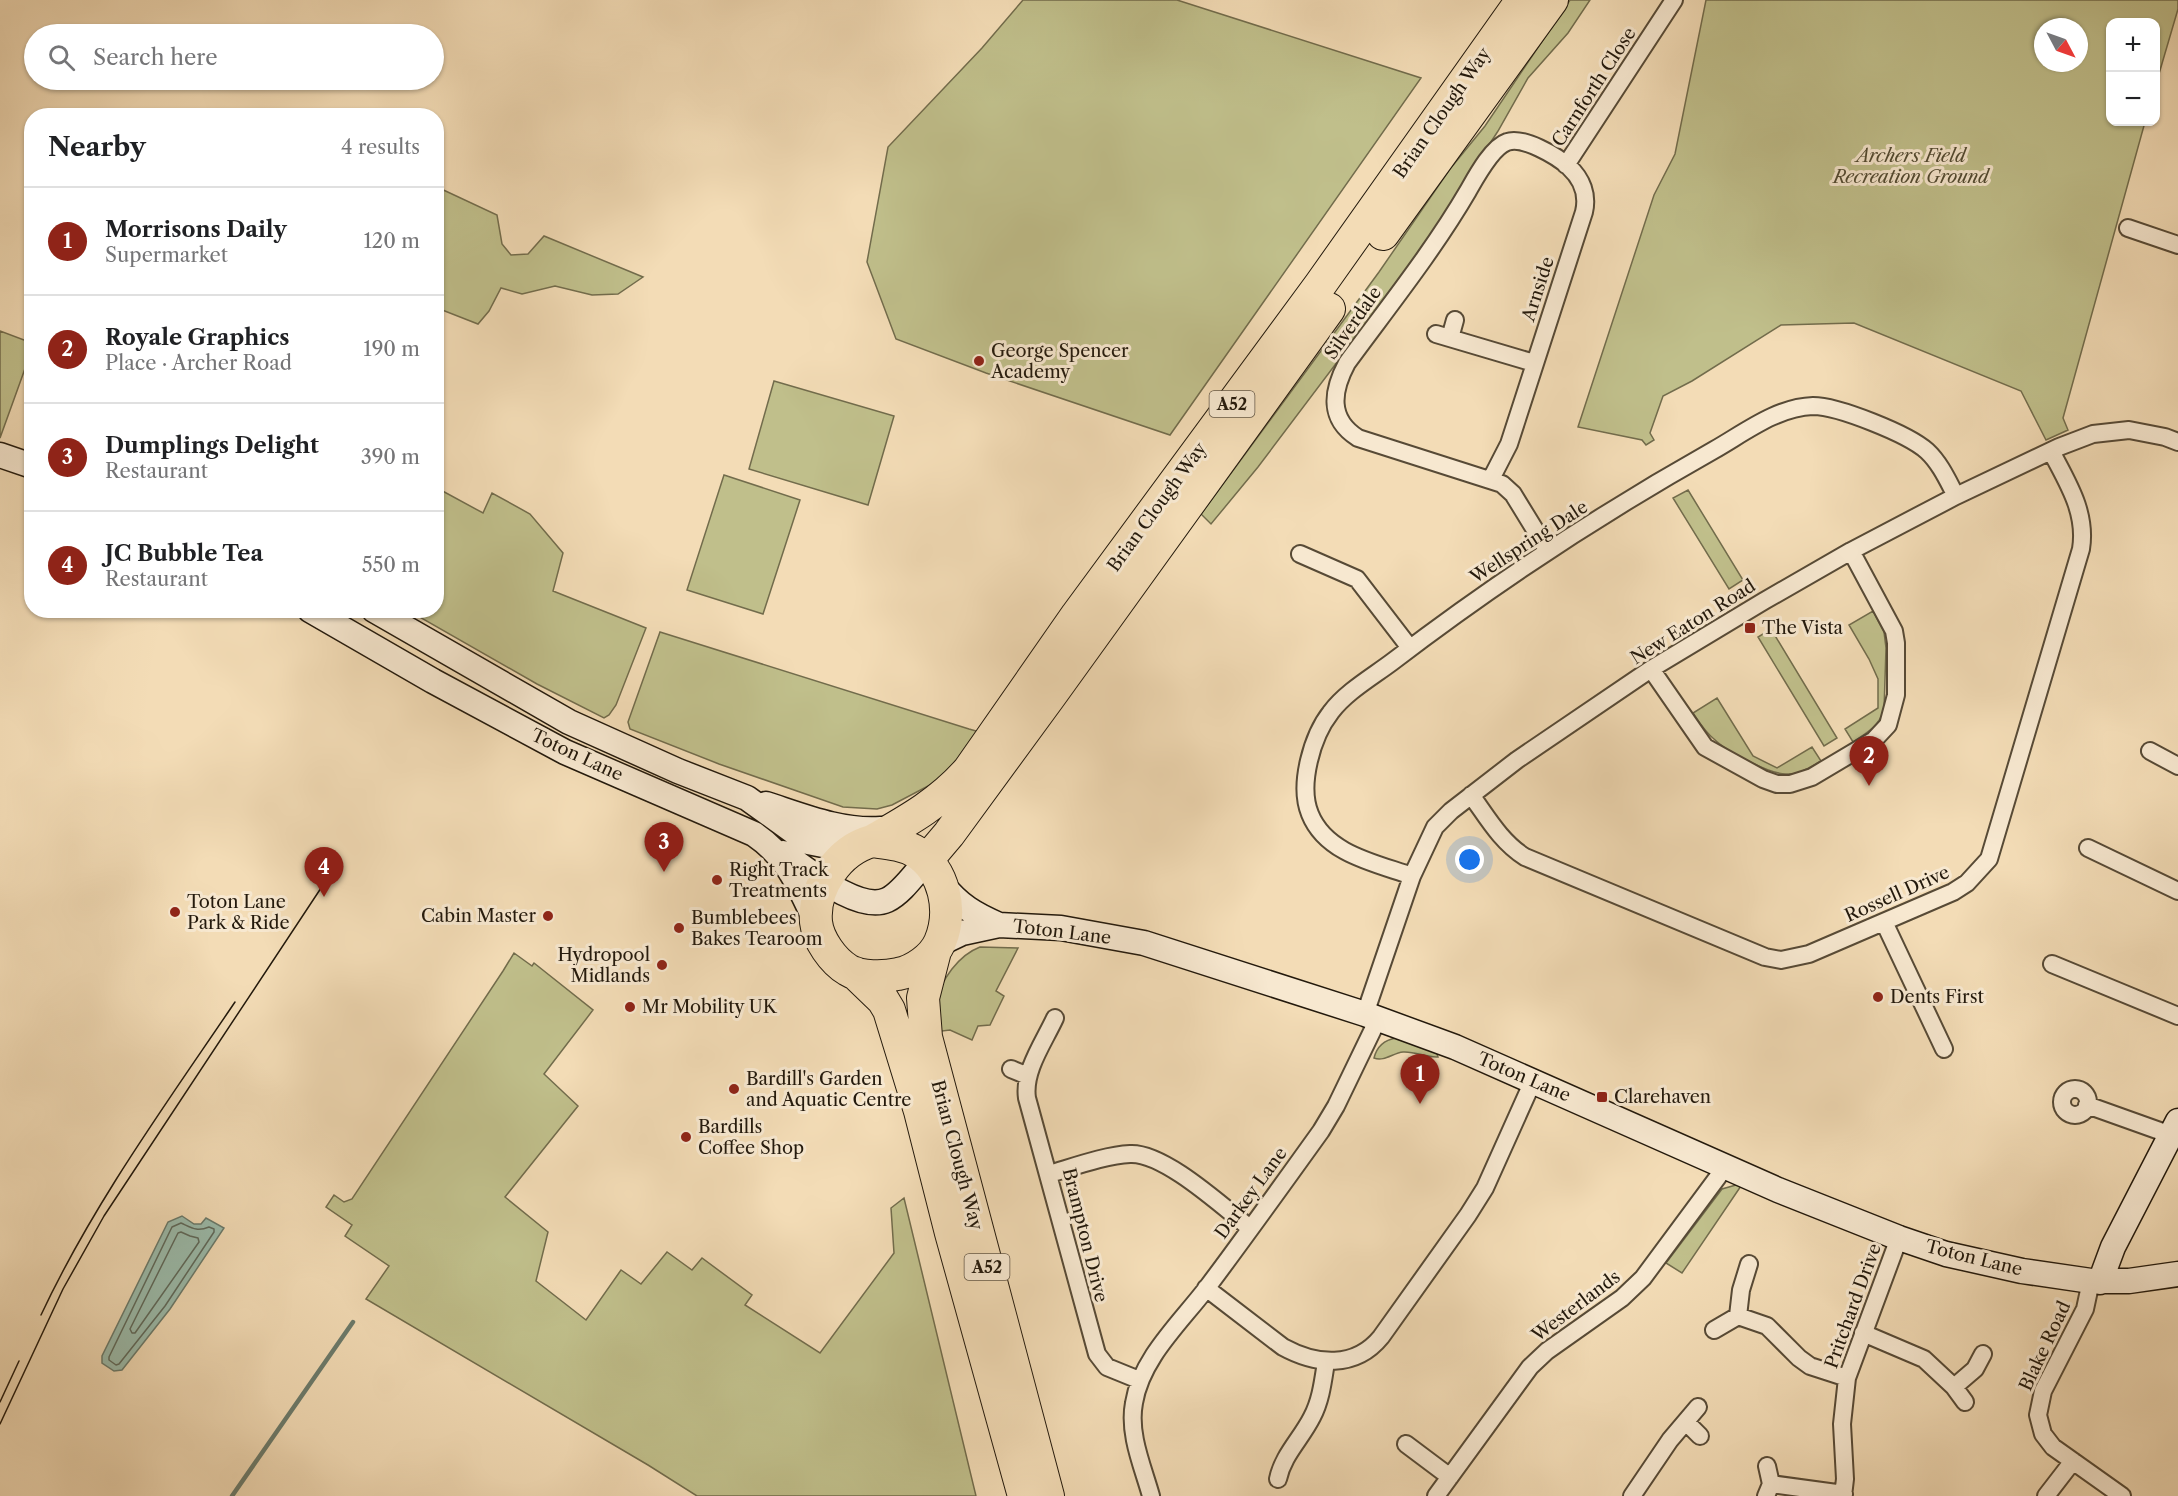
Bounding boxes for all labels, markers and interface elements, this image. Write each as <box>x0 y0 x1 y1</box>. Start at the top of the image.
north arrow <box>2034 18 2088 72</box>
map controls <box>2106 18 2160 126</box>
button: + <box>2106 18 2160 72</box>
street label: Carnforth Close <box>1547 23 1641 151</box>
search box <box>24 24 444 90</box>
icon: search <box>45 41 78 74</box>
street label: Brian Clough Way <box>1389 43 1496 183</box>
text: Search here <box>93 44 218 71</box>
button: − <box>2106 72 2160 126</box>
text: Nearby <box>48 131 146 163</box>
text: 4 results <box>341 135 420 159</box>
park label: Archers Field Recreation Ground <box>1831 145 1991 188</box>
text: Morrisons Daily <box>105 216 287 243</box>
text: 1 <box>63 229 72 253</box>
text: 120 m <box>363 229 420 253</box>
text: Supermarket <box>105 243 228 267</box>
street label: Arnside <box>1517 254 1559 325</box>
street label: Silverdale <box>1320 282 1386 364</box>
text: Royale Graphics <box>105 324 289 351</box>
text: 2 <box>62 337 73 361</box>
text: 190 m <box>363 337 420 361</box>
place label: George Spencer Academy <box>990 340 1129 383</box>
text: Place · Archer Road <box>105 351 292 375</box>
marker: George Spencer Academy <box>972 354 986 368</box>
road number: A52 <box>1210 391 1254 417</box>
text: Dumplings Delight <box>105 432 319 459</box>
street label: Brian Clough Way <box>1103 437 1212 576</box>
text: 3 <box>62 445 73 469</box>
text: 390 m <box>361 445 420 469</box>
text: Restaurant <box>105 459 208 483</box>
street label: Wellspring Dale <box>1465 496 1592 589</box>
text: JC Bubble Tea <box>105 540 263 567</box>
text: 4 <box>62 553 73 577</box>
text: 550 m <box>362 553 420 577</box>
text: Restaurant <box>105 567 208 591</box>
street label: New Eaton Road <box>1626 575 1760 669</box>
place label: The Vista <box>1762 617 1843 639</box>
marker: The Vista <box>1743 621 1757 635</box>
street label: Toton Lane <box>528 724 626 786</box>
pin: 2 <box>1850 736 1888 786</box>
pin: 3 <box>644 822 684 872</box>
your location <box>1455 845 1484 874</box>
pin: 4 <box>304 848 344 897</box>
place label: Right Track Treatments <box>729 859 830 902</box>
street label: Rossell Drive <box>1841 861 1953 927</box>
marker: Right Track Treatments <box>710 873 724 887</box>
place label: Toton Lane Park & Ride <box>187 891 290 934</box>
marker: Toton Lane Park & Ride <box>168 905 182 919</box>
place label: Cabin Master <box>421 905 536 927</box>
place label: Bumblebees Bakes Tearoom <box>691 907 823 950</box>
marker: Cabin Master <box>541 909 555 923</box>
street label: Toton Lane <box>1012 915 1112 949</box>
marker: Bumblebees Bakes Tearoom <box>672 921 686 935</box>
place label: Hydropool Midlands <box>558 944 650 987</box>
marker: Hydropool Midlands <box>655 958 669 972</box>
place label: Dents First <box>1890 986 1984 1008</box>
marker: Dents First <box>1871 990 1885 1004</box>
place label: Mr Mobility UK <box>642 996 778 1018</box>
marker: Mr Mobility UK <box>623 1000 637 1014</box>
street label: Toton Lane <box>1474 1048 1574 1106</box>
pin: 1 <box>1400 1054 1440 1104</box>
place label: Bardill's Garden and Aquatic Centre <box>746 1068 911 1111</box>
street label: Brian Clough Way <box>926 1078 988 1233</box>
marker: Bardill's Garden and Aquatic Centre <box>727 1082 741 1096</box>
place label: Clarehaven <box>1614 1086 1711 1108</box>
marker: Clarehaven <box>1595 1090 1609 1104</box>
place label: Bardills Coffee Shop <box>698 1116 804 1159</box>
marker: Bardills Coffee Shop <box>679 1130 693 1144</box>
street label: Darkey Lane <box>1210 1143 1292 1243</box>
street label: Brampton Drive <box>1058 1166 1112 1304</box>
street label: Toton Lane <box>1923 1235 2025 1281</box>
street label: Pritchard Drive <box>1820 1240 1886 1372</box>
road number: A52 <box>964 1254 1010 1280</box>
street label: Westerlands <box>1527 1266 1625 1347</box>
street label: Blake Road <box>2015 1298 2075 1394</box>

